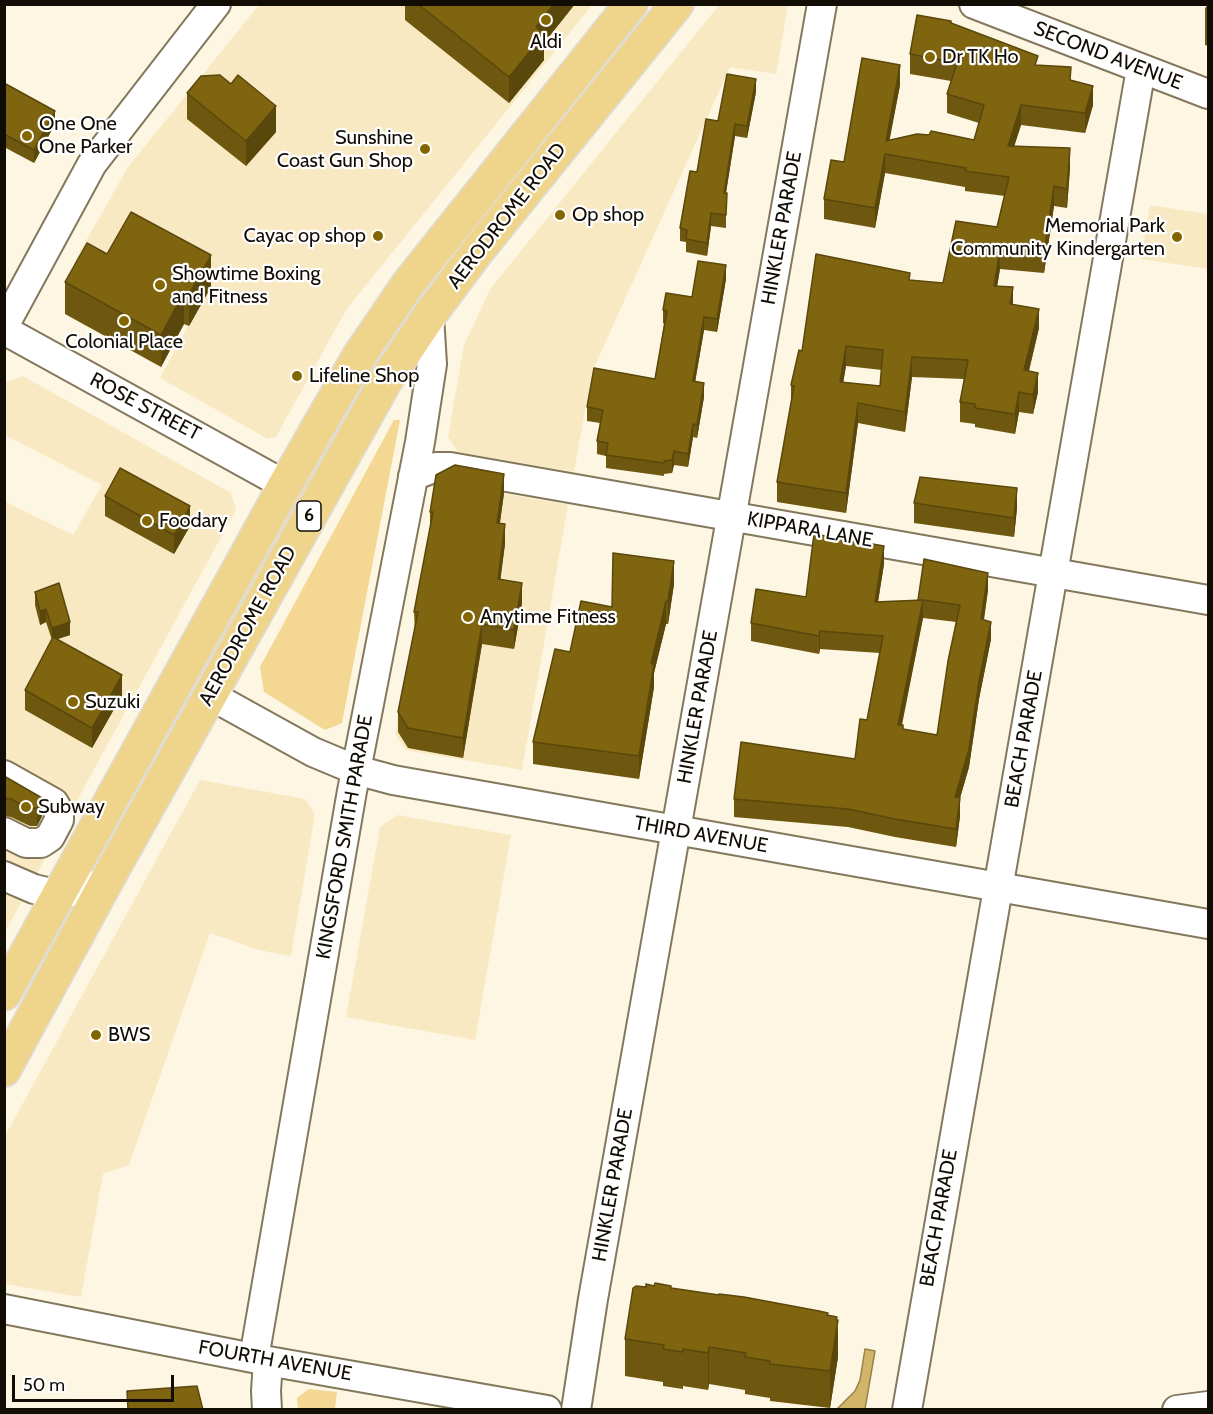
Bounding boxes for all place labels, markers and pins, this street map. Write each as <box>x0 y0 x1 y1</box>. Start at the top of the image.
marker: Aldi <box>539 13 553 27</box>
place label: Aldi <box>530 30 562 54</box>
place label: Dr TK Ho <box>942 45 1019 69</box>
marker: Dr TK Ho <box>923 50 937 64</box>
place label: One One One Parker <box>39 112 132 159</box>
place label: Sunshine Coast Gun Shop <box>277 126 413 173</box>
marker: One One One Parker <box>20 129 34 143</box>
marker: Sunshine Coast Gun Shop <box>418 142 432 156</box>
place label: Op shop <box>572 203 644 227</box>
marker: Op shop <box>553 208 567 222</box>
place label: Memorial Park Community Kindergarten <box>951 214 1165 261</box>
place label: Cayac op shop <box>243 224 366 248</box>
marker: Cayac op shop <box>371 229 385 243</box>
marker: Memorial Park Community Kindergarten <box>1170 230 1184 244</box>
place label: Showtime Boxing and Fitness <box>172 262 320 309</box>
marker: Showtime Boxing and Fitness <box>153 278 167 292</box>
marker: Colonial Place <box>117 314 131 328</box>
place label: Colonial Place <box>65 330 183 354</box>
place label: Lifeline Shop <box>309 364 419 388</box>
marker: Lifeline Shop <box>290 369 304 383</box>
place label: Foodary <box>159 509 228 533</box>
marker: Foodary <box>140 514 154 528</box>
place label: Anytime Fitness <box>480 605 616 629</box>
marker: Anytime Fitness <box>461 610 475 624</box>
place label: Suzuki <box>85 690 140 714</box>
marker: Suzuki <box>66 695 80 709</box>
place label: Subway <box>38 795 105 819</box>
marker: Subway <box>19 800 33 814</box>
place label: BWS <box>108 1023 150 1047</box>
marker: BWS <box>89 1028 103 1042</box>

